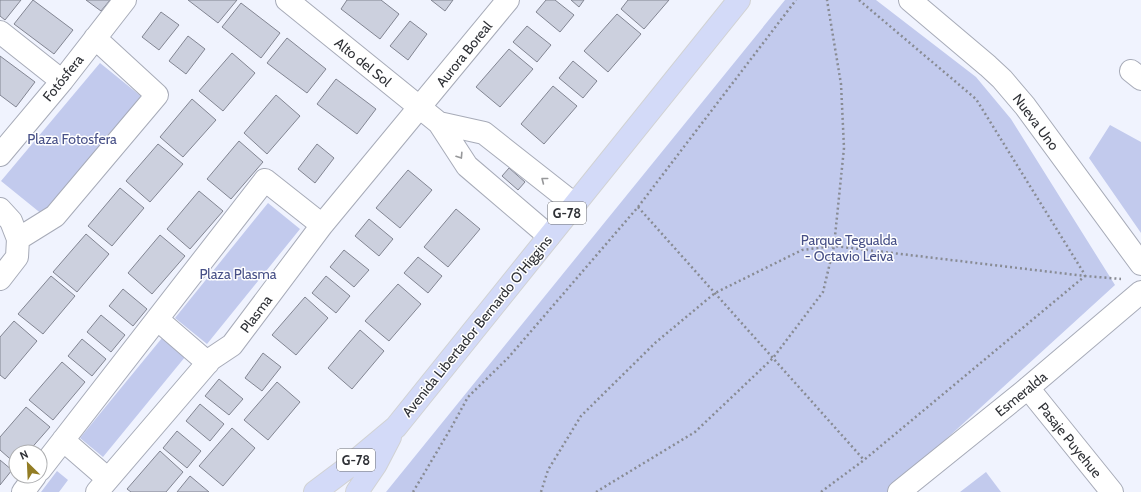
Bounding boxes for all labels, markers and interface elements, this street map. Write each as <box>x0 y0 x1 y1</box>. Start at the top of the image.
street label: Aurora Boreal <box>432 17 496 91</box>
street label: Alto del Sol <box>331 34 396 91</box>
street label: Fotósfera <box>39 51 88 105</box>
street label: Nueva Uno <box>1009 90 1063 154</box>
park label: Plaza Fotosfera <box>27 130 117 148</box>
one-way arrow <box>456 152 463 159</box>
one-way arrow <box>541 178 548 185</box>
road number: G-78 <box>548 202 586 224</box>
street label: Avenida Libertador Bernardo O'Higgins <box>398 231 556 420</box>
park label: Parque Tegualda - Octavio Leiva <box>801 231 898 265</box>
park label: Plaza Plasma <box>199 265 277 283</box>
street label: Plasma <box>236 291 276 336</box>
street label: Esmeralda <box>991 367 1051 420</box>
street label: Pasaje Puyehue <box>1034 399 1106 481</box>
north arrow <box>8 444 48 484</box>
text: N <box>18 447 30 463</box>
road number: G-78 <box>337 449 375 471</box>

